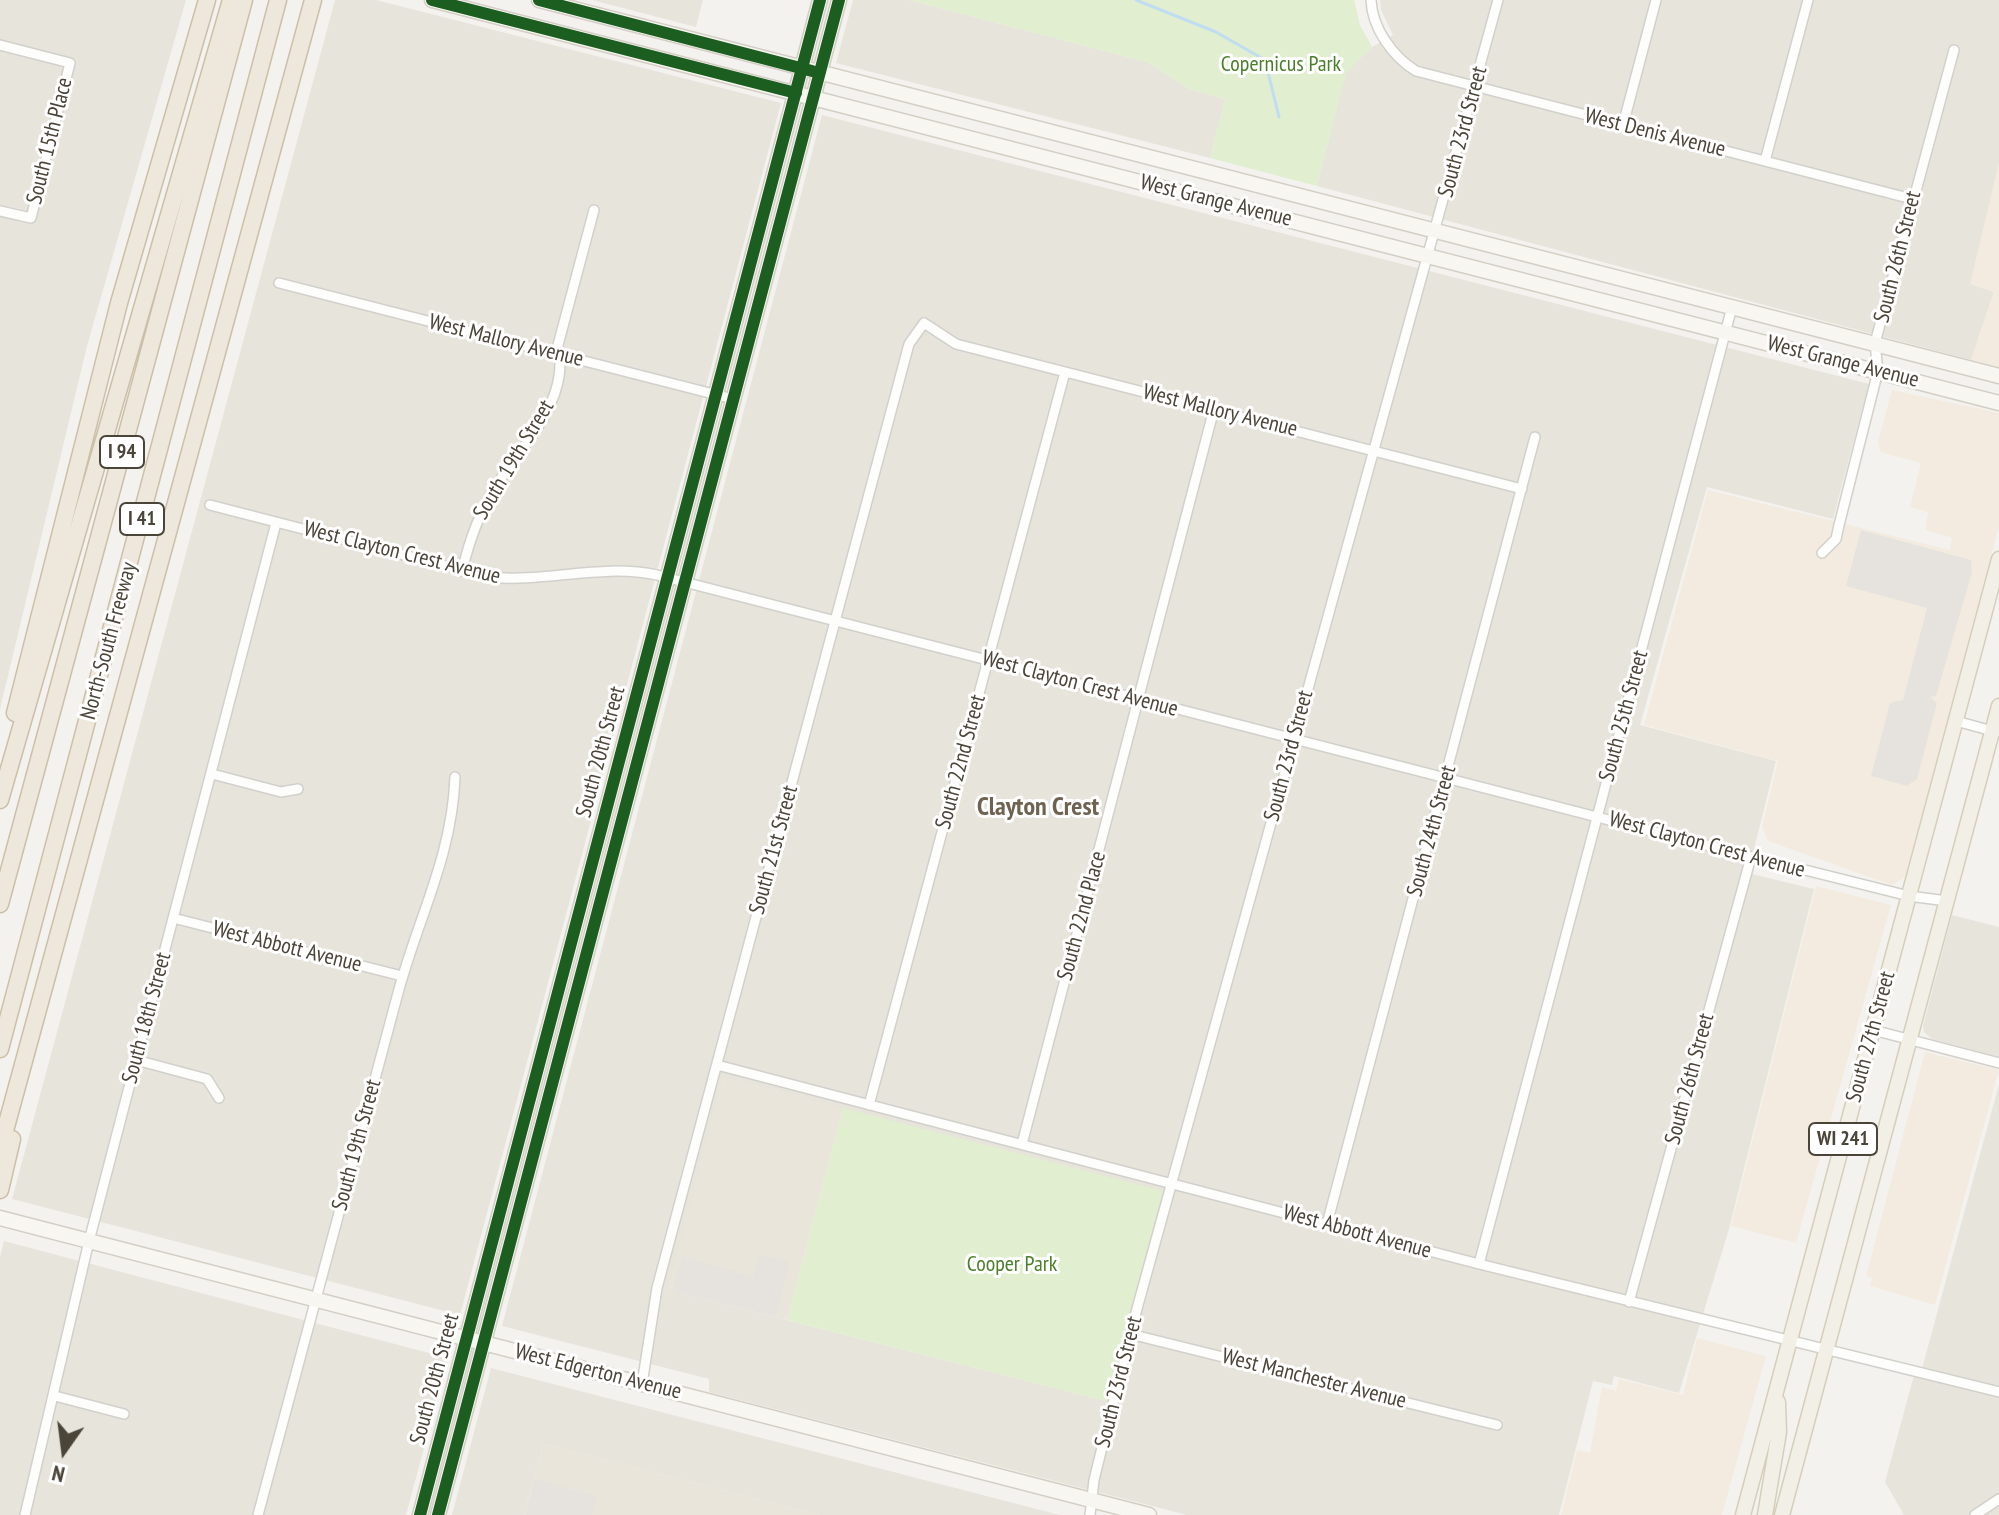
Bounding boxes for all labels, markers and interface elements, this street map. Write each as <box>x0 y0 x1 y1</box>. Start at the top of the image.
park label: Copernicus Park <box>1221 52 1341 78</box>
street label: South 23rd Street <box>1433 64 1493 200</box>
street label: South 15th Place <box>22 75 78 207</box>
street label: West Denis Avenue <box>1582 103 1728 163</box>
street label: West Grange Avenue <box>1137 169 1295 233</box>
street label: South 26th Street <box>1869 189 1927 325</box>
street label: West Mallory Avenue <box>426 309 586 373</box>
street label: West Grange Avenue <box>1764 330 1922 394</box>
street label: West Mallory Avenue <box>1140 379 1300 443</box>
street label: South 19th Street <box>468 396 560 524</box>
road number: I 94 <box>100 436 144 468</box>
road number: I 41 <box>120 503 164 535</box>
street label: West Clayton Crest Avenue <box>301 516 503 590</box>
street label: North-South Freeway <box>75 559 143 723</box>
street label: West Clayton Crest Avenue <box>979 645 1181 723</box>
street label: South 25th Street <box>1594 648 1654 784</box>
street label: South 20th Street <box>571 684 631 820</box>
street label: South 23rd Street <box>1259 688 1319 824</box>
street label: South 22nd Street <box>930 692 992 832</box>
street label: South 24th Street <box>1402 763 1462 899</box>
street label: South 21st Street <box>744 783 804 917</box>
district label: Clayton Crest <box>977 792 1099 824</box>
street label: West Clayton Crest Avenue <box>1606 806 1808 884</box>
street label: South 22nd Place <box>1052 848 1112 984</box>
street label: West Abbott Avenue <box>210 916 364 978</box>
street label: South 18th Street <box>117 950 177 1086</box>
street label: South 27th Street <box>1841 969 1901 1105</box>
street label: South 26th Street <box>1660 1011 1720 1147</box>
street label: South 19th Street <box>327 1077 387 1213</box>
road number: WI 241 <box>1809 1123 1877 1155</box>
street label: West Abbott Avenue <box>1280 1199 1434 1265</box>
park label: Cooper Park <box>967 1252 1057 1278</box>
street label: South 20th Street <box>405 1311 465 1447</box>
street label: South 23rd Street <box>1090 1314 1148 1450</box>
street label: West Edgerton Avenue <box>512 1339 684 1405</box>
street label: West Manchester Avenue <box>1219 1343 1409 1415</box>
north arrow <box>24 1411 104 1491</box>
text: N <box>49 1459 67 1489</box>

